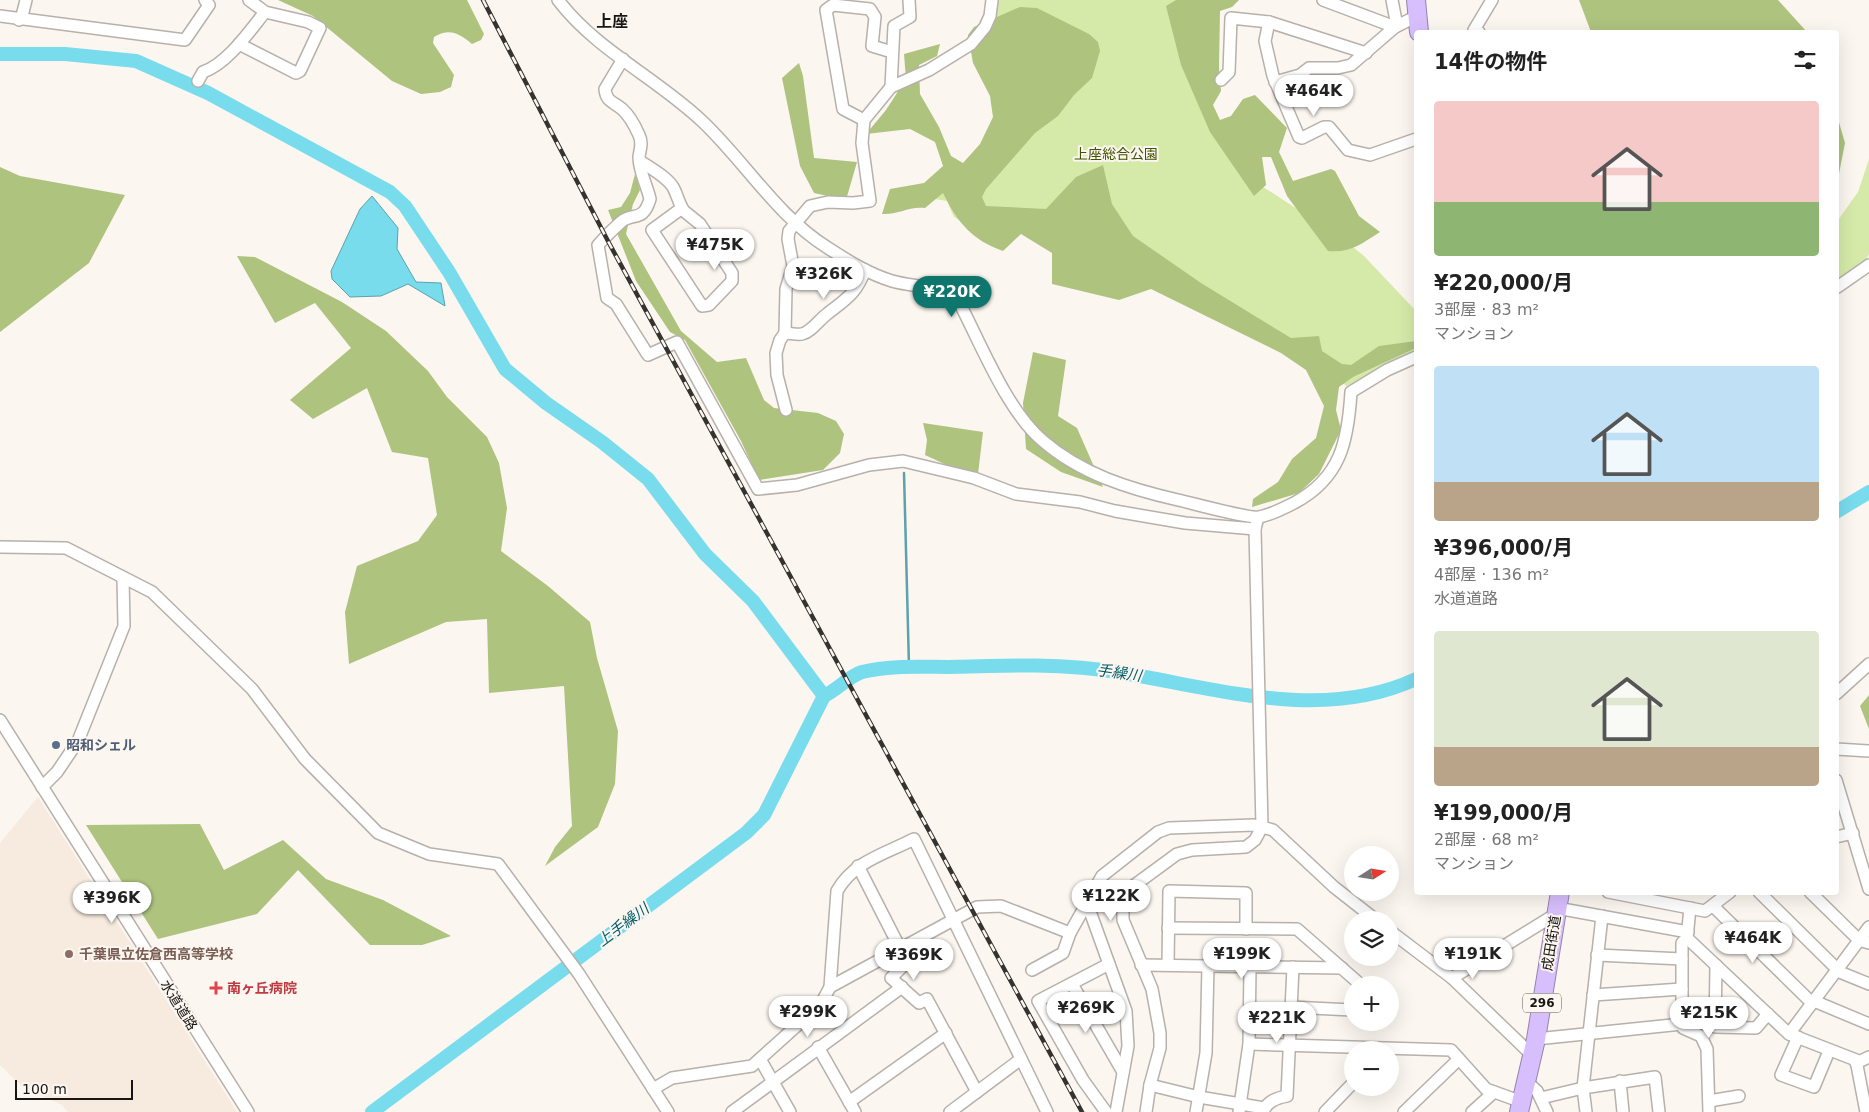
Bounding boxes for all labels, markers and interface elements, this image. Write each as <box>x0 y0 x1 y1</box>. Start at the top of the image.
district label: 上座 <box>596 12 628 31</box>
icon: filters <box>1791 46 1819 74</box>
text: 14件の物件 <box>1434 50 1547 74</box>
pin: ¥464K <box>1279 74 1349 117</box>
text: ¥464K <box>1286 81 1342 100</box>
icon: home <box>1582 134 1672 224</box>
park label: 上座総合公園 <box>1074 146 1158 162</box>
pin: ¥475K <box>680 228 750 271</box>
text: ¥475K <box>687 235 743 254</box>
pin: ¥326K <box>789 258 859 300</box>
text: ¥326K <box>796 264 852 283</box>
text: ¥220,000/月 <box>1434 271 1573 295</box>
pin: ¥220K <box>917 276 987 318</box>
text: ¥220K <box>924 282 980 301</box>
text: 3部屋 · 83 m² <box>1434 300 1539 319</box>
text: マンション <box>1434 324 1514 343</box>
icon: home <box>1582 399 1672 489</box>
text: ¥396,000/月 <box>1434 536 1573 560</box>
text: 4部屋 · 136 m² <box>1434 565 1549 584</box>
text: 水道道路 <box>1434 589 1498 608</box>
water label: 手繰川 <box>1095 661 1145 685</box>
icon: home <box>1582 664 1672 754</box>
place label: 昭和シェル <box>66 737 136 753</box>
marker: 昭和シェル <box>50 739 62 751</box>
text: ¥199,000/月 <box>1434 801 1573 825</box>
text: 2部屋 · 68 m² <box>1434 830 1539 849</box>
north arrow <box>1344 846 1399 901</box>
map controls <box>1344 846 1399 1096</box>
text: マンション <box>1434 854 1514 873</box>
pin: ¥122K <box>1076 880 1146 922</box>
pin: ¥396K <box>77 882 147 924</box>
text: ¥122K <box>1083 886 1139 905</box>
text: ¥396K <box>84 888 140 907</box>
water label: 上手繰川 <box>594 899 654 950</box>
button: layers <box>1344 911 1399 966</box>
street label: 成田街道 <box>1539 914 1563 972</box>
pin: ¥464K <box>1718 922 1788 964</box>
text: ¥464K <box>1725 928 1781 947</box>
pin: ¥369K <box>879 938 949 981</box>
pin: ¥199K <box>1207 938 1277 980</box>
pin: ¥191K <box>1438 938 1508 980</box>
text: ¥199K <box>1214 944 1270 963</box>
text: ¥191K <box>1445 944 1501 963</box>
text: ¥369K <box>886 945 942 964</box>
place label: 千葉県立佐倉西高等学校 <box>79 946 233 962</box>
marker: 千葉県立佐倉西高等学校 <box>63 948 75 960</box>
button: + <box>1344 976 1399 1031</box>
street label: 水道道路 <box>157 977 201 1033</box>
place label: 南ヶ丘病院 <box>227 980 297 996</box>
marker: 南ヶ丘病院 <box>209 981 223 995</box>
pin: ¥269K <box>1051 992 1121 1034</box>
road number: 296 <box>1523 994 1561 1012</box>
pin: ¥299K <box>773 996 843 1038</box>
pin: ¥215K <box>1674 996 1744 1039</box>
text: ¥269K <box>1058 998 1114 1017</box>
text: ¥299K <box>780 1002 836 1021</box>
pin: ¥221K <box>1242 1002 1312 1044</box>
text: ¥215K <box>1681 1003 1737 1022</box>
text: ¥221K <box>1249 1008 1305 1027</box>
button: − <box>1344 1041 1399 1096</box>
scale bar <box>15 1077 132 1100</box>
text: 100 m <box>22 1081 67 1097</box>

